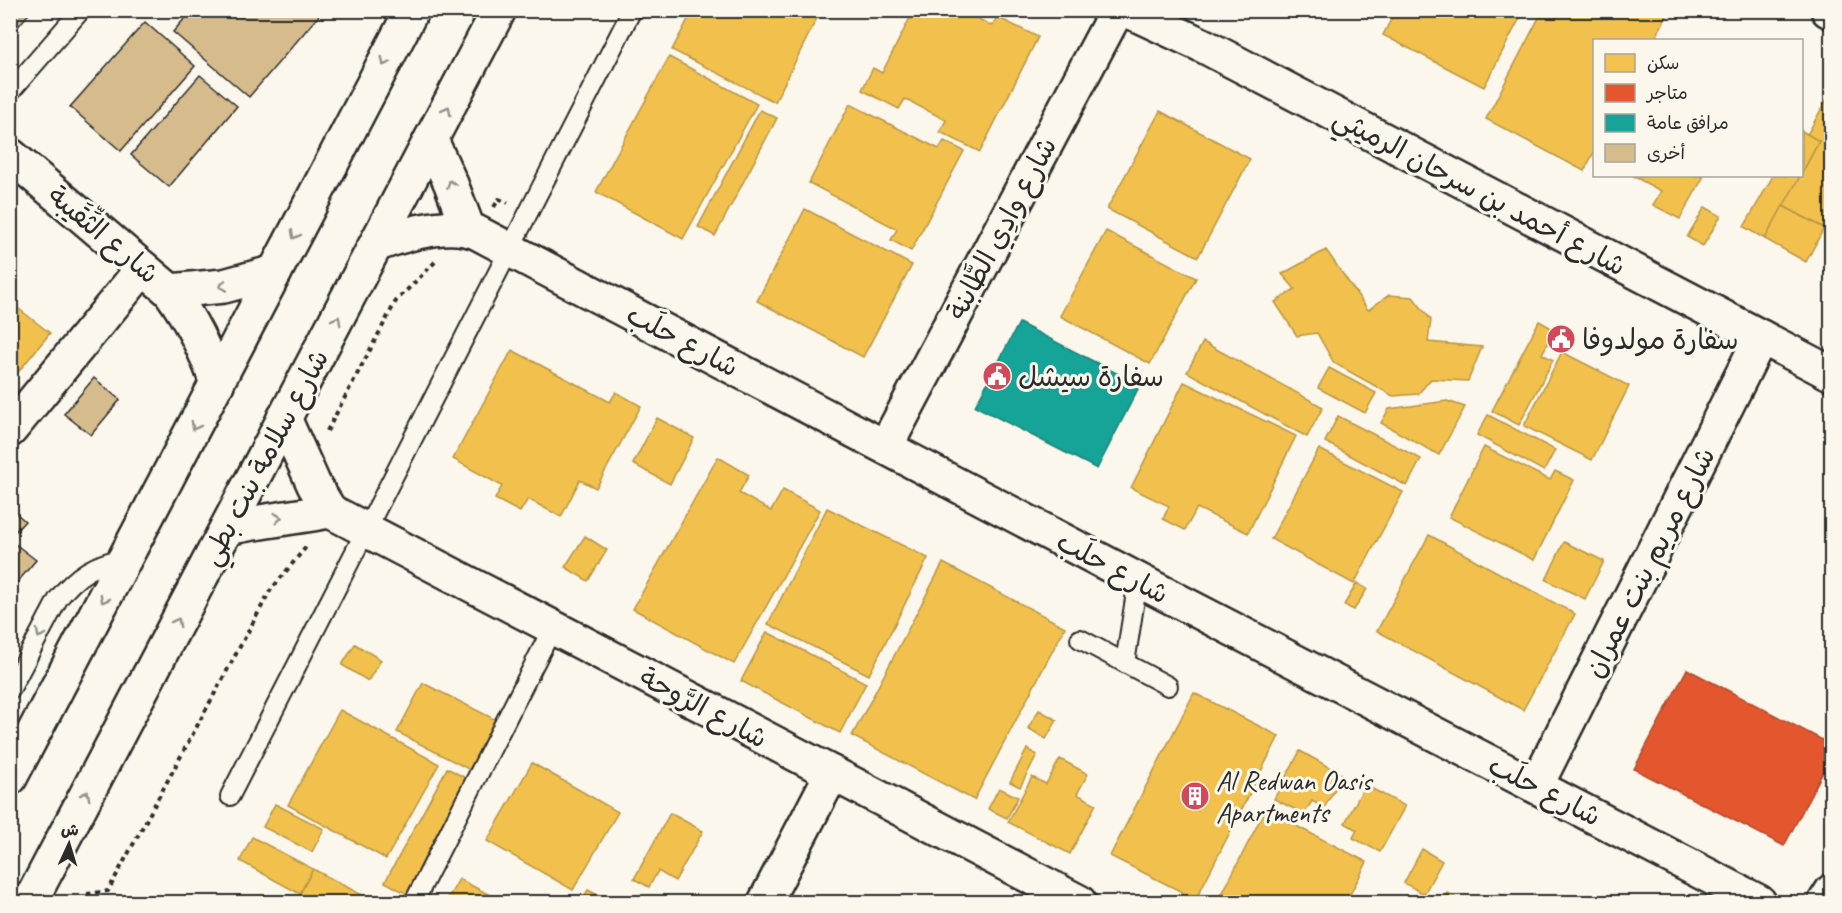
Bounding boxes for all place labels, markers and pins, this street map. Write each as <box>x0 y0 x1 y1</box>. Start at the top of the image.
place label: سفارة مولدوفا <box>1582 322 1739 357</box>
public building icon: سفارة مولدوفا <box>1545 323 1577 355</box>
place label: سفارة سيشل <box>1018 359 1164 394</box>
public building icon: سفارة سيشل <box>981 360 1013 392</box>
place label: Al Redwan Oasis Apartments <box>1216 763 1374 830</box>
building icon: Al Redwan Oasis Apartments <box>1179 780 1211 812</box>

